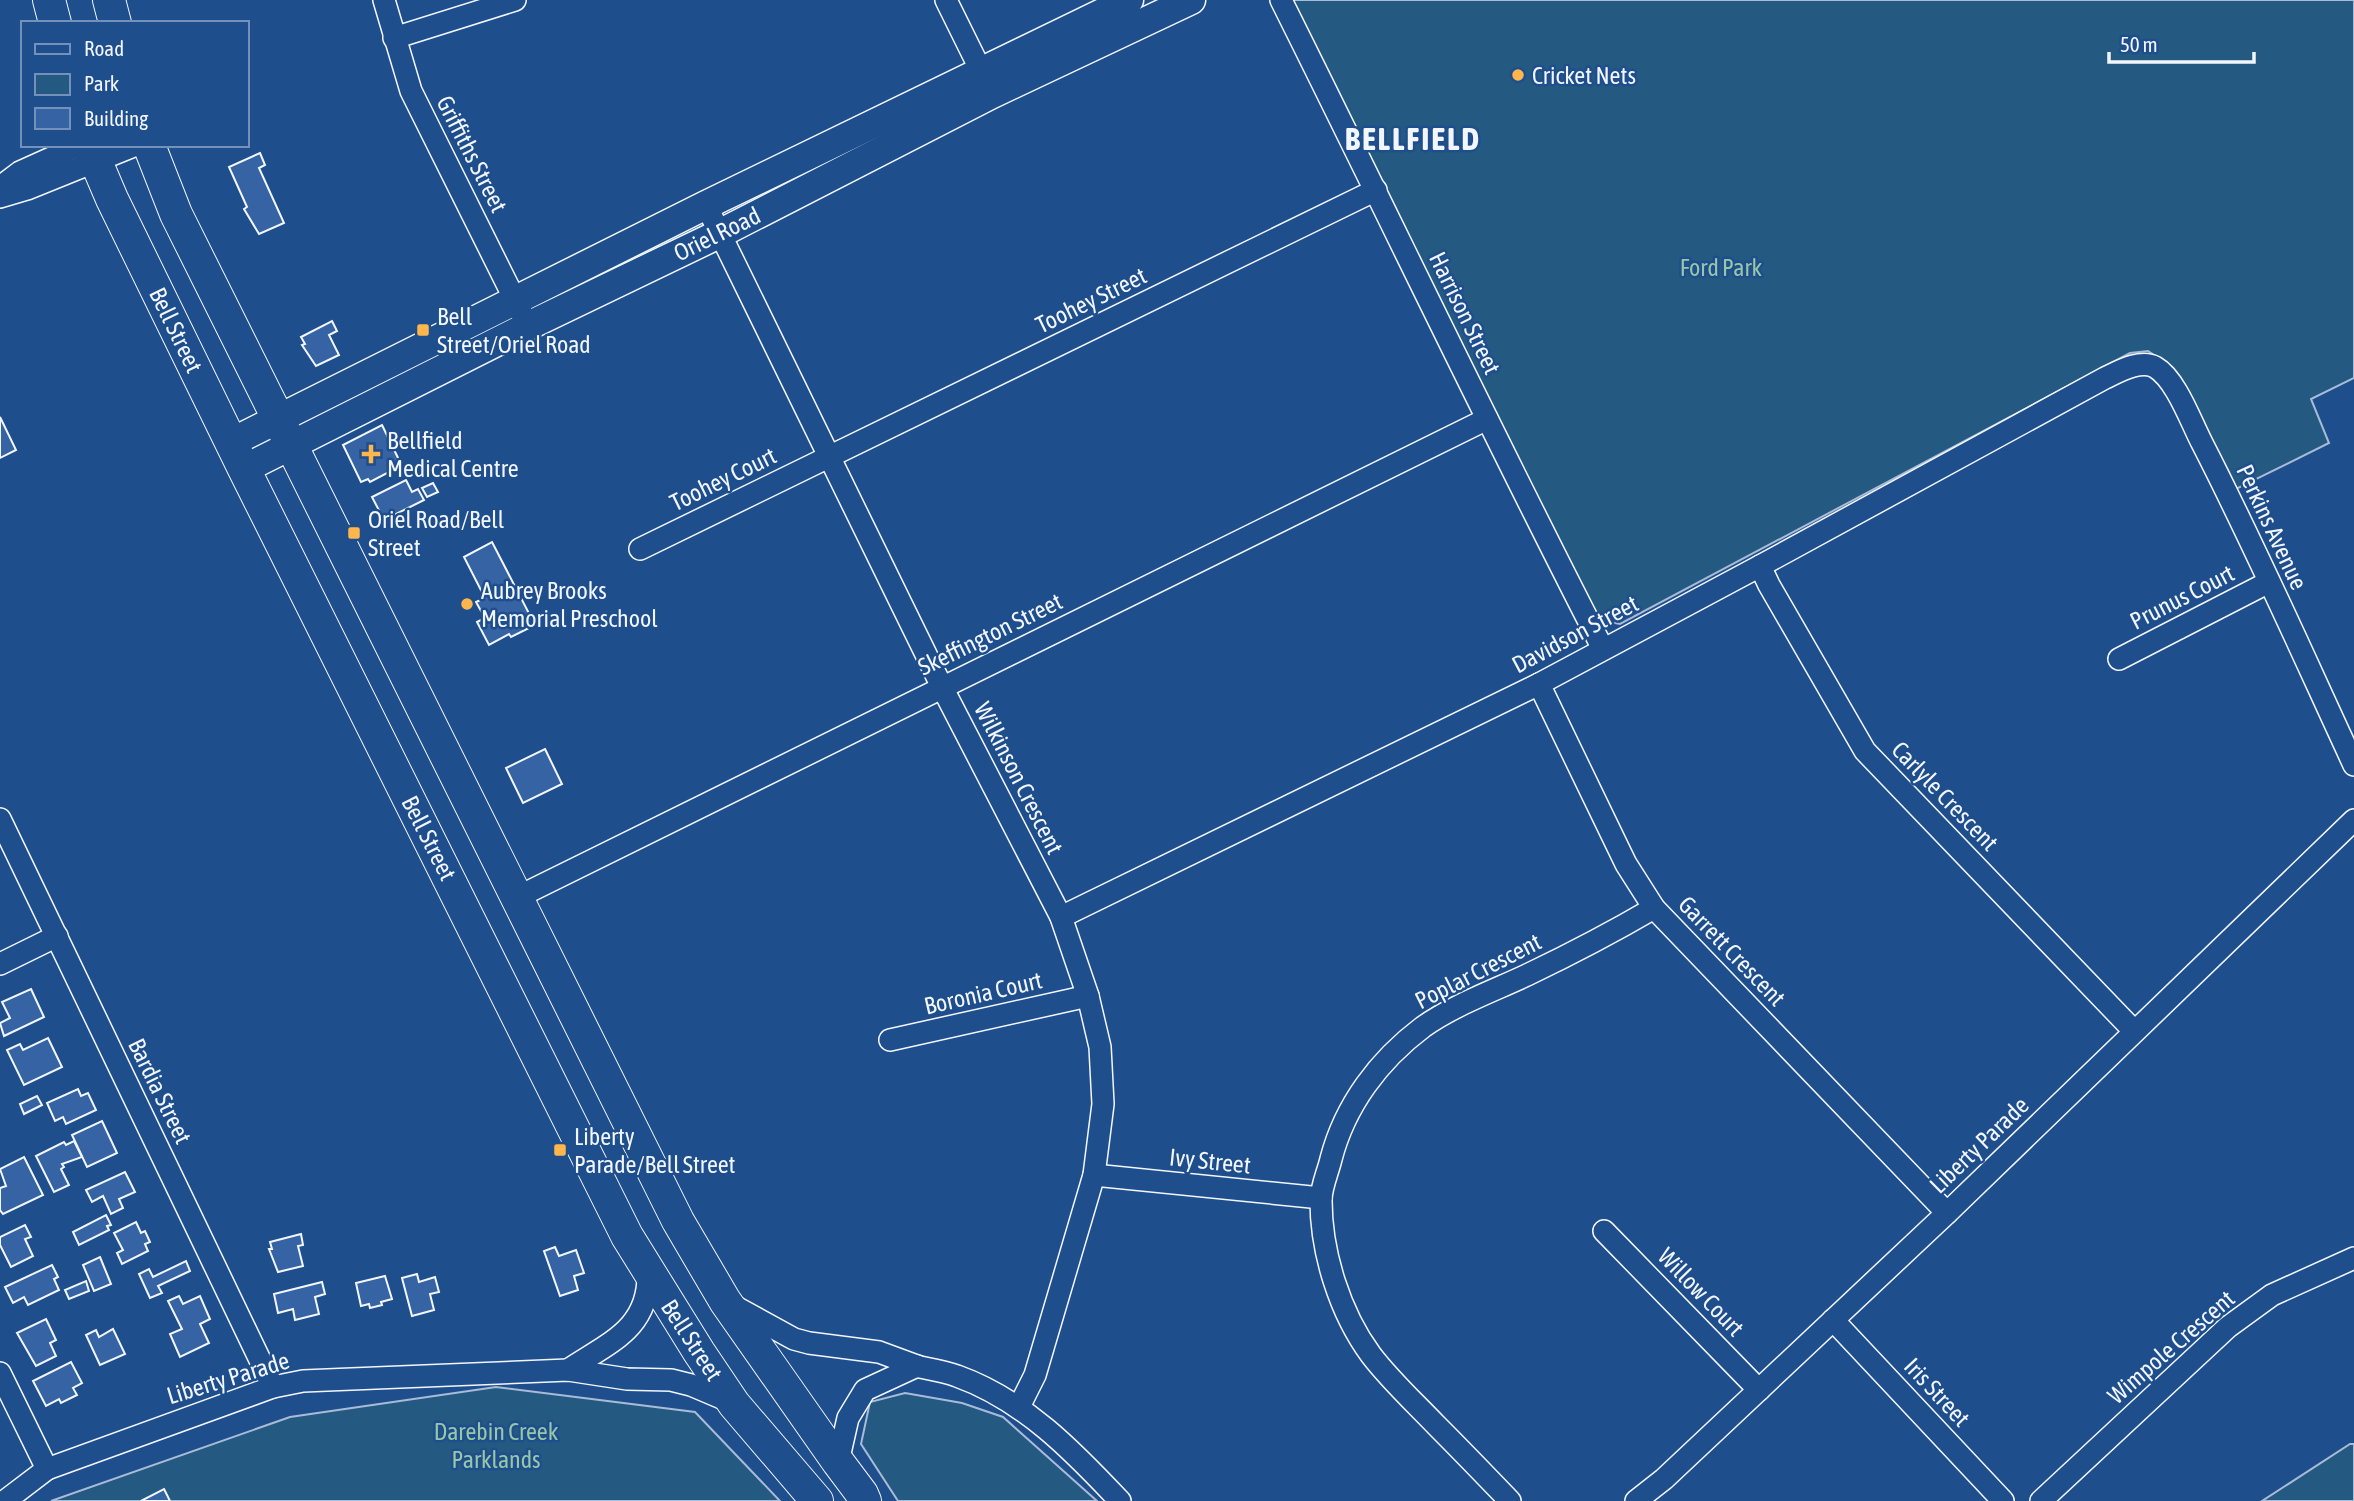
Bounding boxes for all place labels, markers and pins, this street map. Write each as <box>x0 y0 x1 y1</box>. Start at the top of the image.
place label: Cricket Nets <box>1532 62 1636 89</box>
marker: Cricket Nets <box>1510 67 1526 83</box>
place label: Bell Street/Oriel Road <box>437 303 591 358</box>
marker: Bell Street/Oriel Road <box>415 322 431 338</box>
place label: Bellfield Medical Centre <box>387 427 519 482</box>
marker: Bellfield Medical Centre <box>361 444 381 464</box>
place label: Oriel Road/Bell Street <box>368 506 505 561</box>
marker: Oriel Road/Bell Street <box>346 525 362 541</box>
place label: Aubrey Brooks Memorial Preschool <box>481 577 658 632</box>
marker: Aubrey Brooks Memorial Preschool <box>459 596 475 612</box>
place label: Liberty Parade/Bell Street <box>574 1123 736 1178</box>
marker: Liberty Parade/Bell Street <box>552 1142 568 1158</box>

